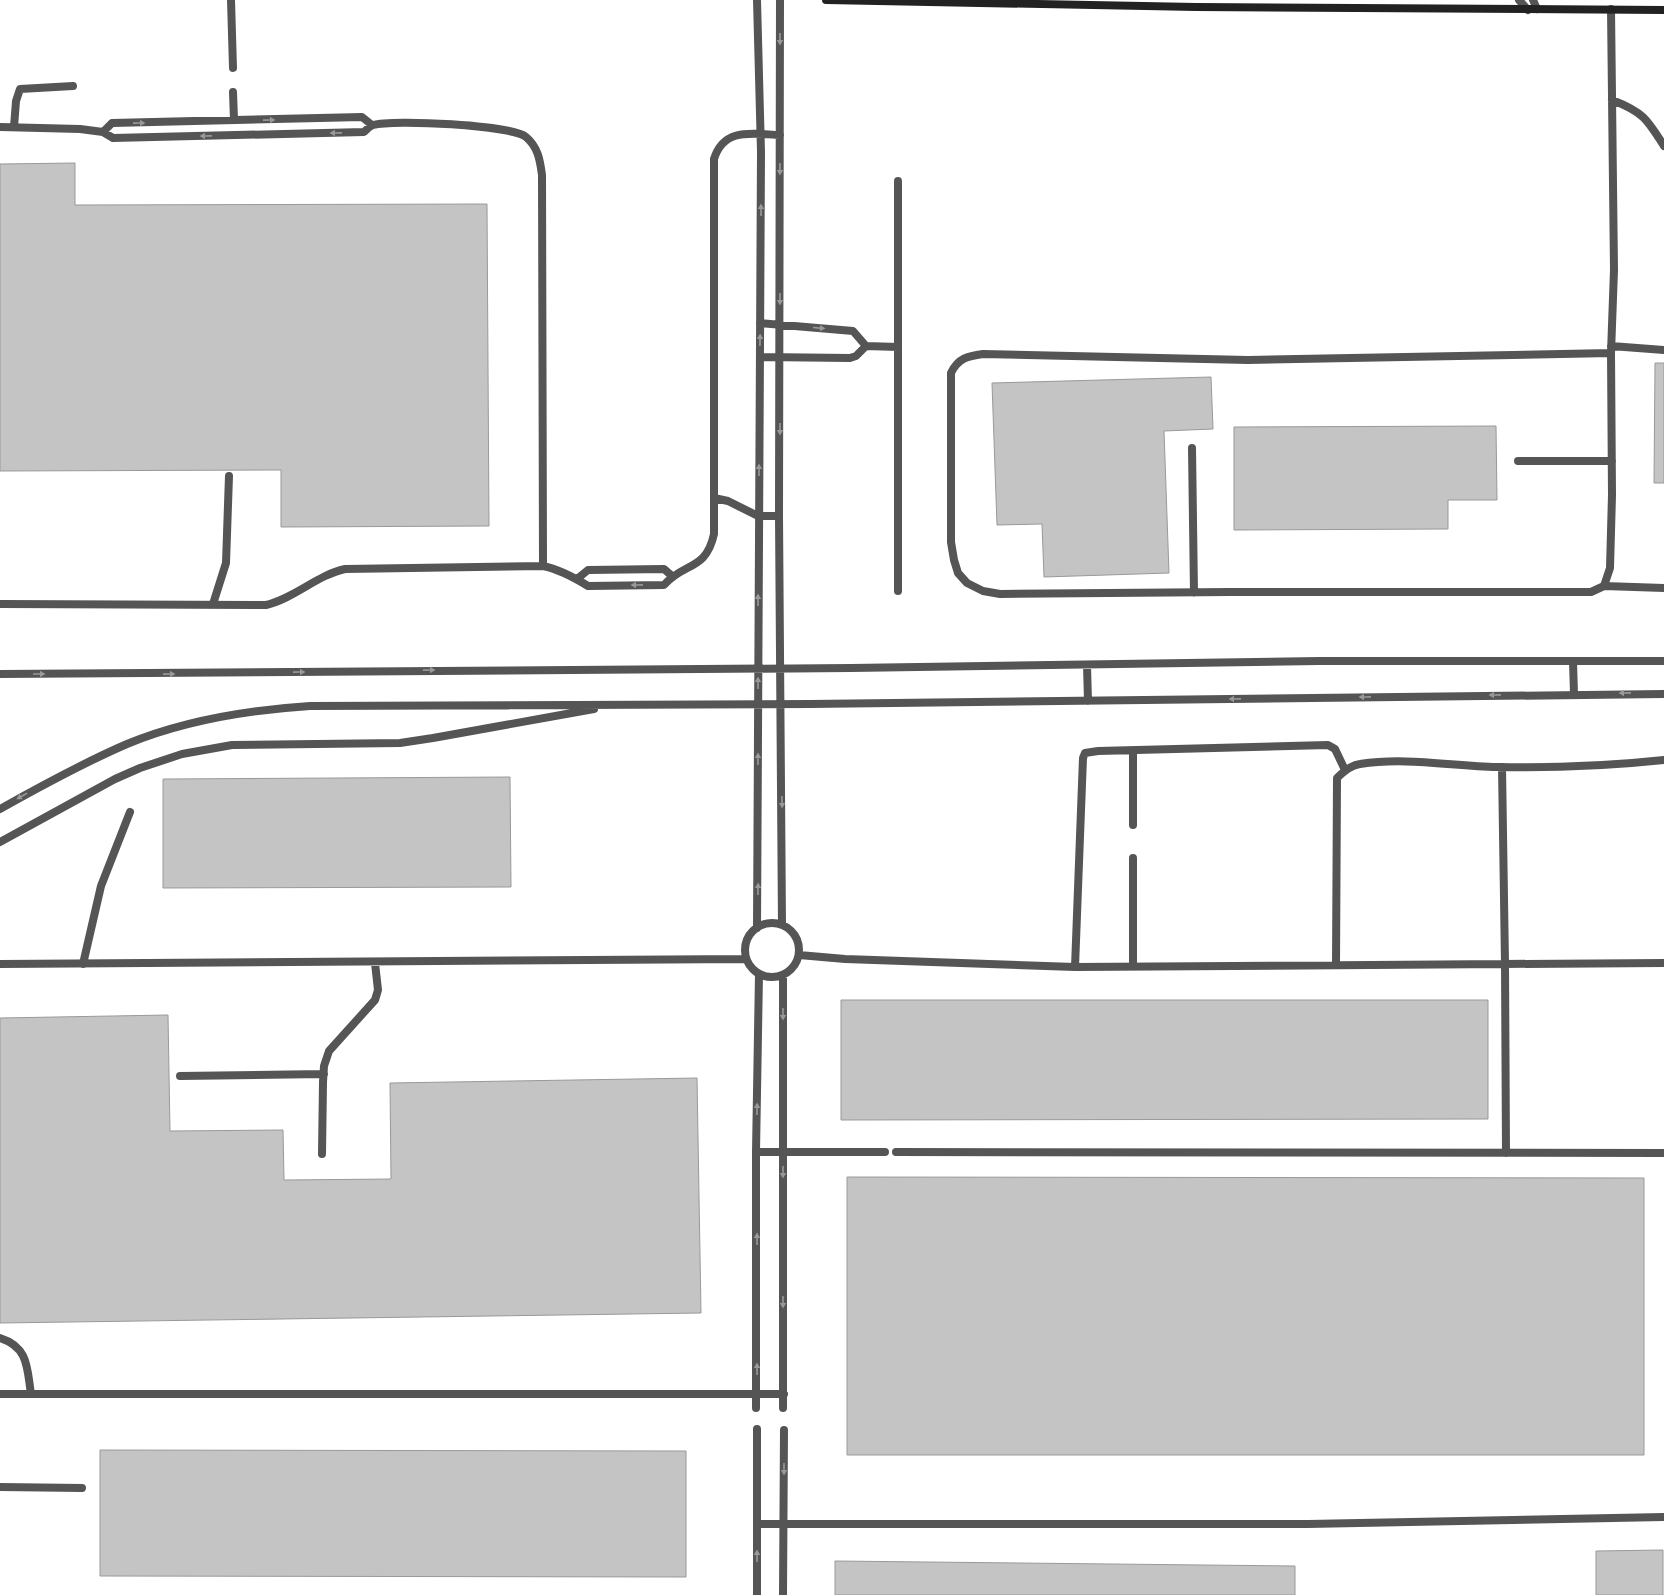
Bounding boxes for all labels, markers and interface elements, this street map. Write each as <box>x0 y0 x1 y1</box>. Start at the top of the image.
one-way arrow <box>777 33 783 46</box>
one-way arrow <box>263 116 275 123</box>
one-way arrow <box>133 120 146 126</box>
one-way arrow <box>329 130 342 136</box>
one-way arrow <box>199 133 212 139</box>
one-way arrow <box>777 163 783 176</box>
one-way arrow <box>758 203 764 216</box>
one-way arrow <box>777 293 783 306</box>
one-way arrow <box>813 324 825 331</box>
one-way arrow <box>757 333 763 346</box>
one-way arrow <box>777 423 783 436</box>
one-way arrow <box>756 463 762 476</box>
one-way arrow <box>630 582 643 588</box>
one-way arrow <box>755 593 761 606</box>
one-way arrow <box>423 667 436 673</box>
one-way arrow <box>293 669 306 675</box>
one-way arrow <box>33 671 46 677</box>
one-way arrow <box>163 671 176 677</box>
one-way arrow <box>755 676 761 689</box>
one-way arrow <box>1618 690 1631 696</box>
one-way arrow <box>1488 692 1501 698</box>
one-way arrow <box>1358 694 1371 700</box>
one-way arrow <box>1228 696 1241 702</box>
one-way arrow <box>755 752 761 765</box>
one-way arrow <box>17 793 28 800</box>
one-way arrow <box>779 796 785 809</box>
one-way arrow <box>755 882 761 895</box>
one-way arrow <box>780 1008 786 1021</box>
one-way arrow <box>754 1102 760 1115</box>
one-way arrow <box>780 1166 786 1179</box>
one-way arrow <box>754 1232 760 1245</box>
one-way arrow <box>780 1296 786 1309</box>
one-way arrow <box>754 1362 760 1375</box>
one-way arrow <box>781 1463 787 1476</box>
one-way arrow <box>754 1549 760 1562</box>

